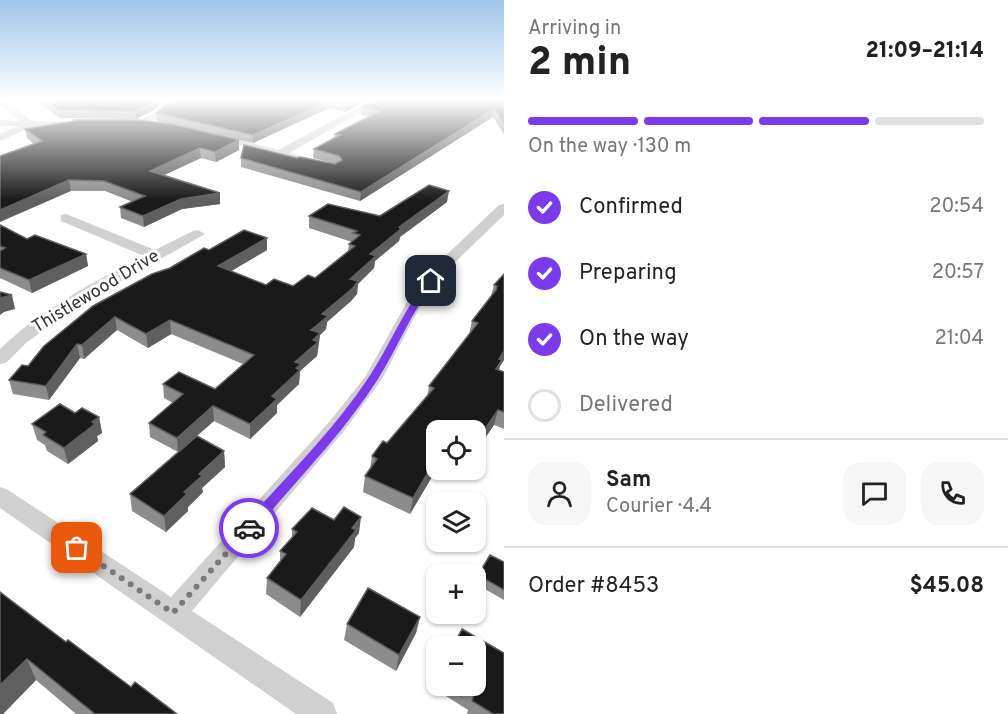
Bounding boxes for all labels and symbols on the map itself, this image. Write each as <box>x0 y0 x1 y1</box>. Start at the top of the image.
street label: Thistlewood Drive <box>28 245 164 339</box>
pin <box>405 255 456 306</box>
courier <box>219 498 279 558</box>
pin <box>51 522 102 573</box>

